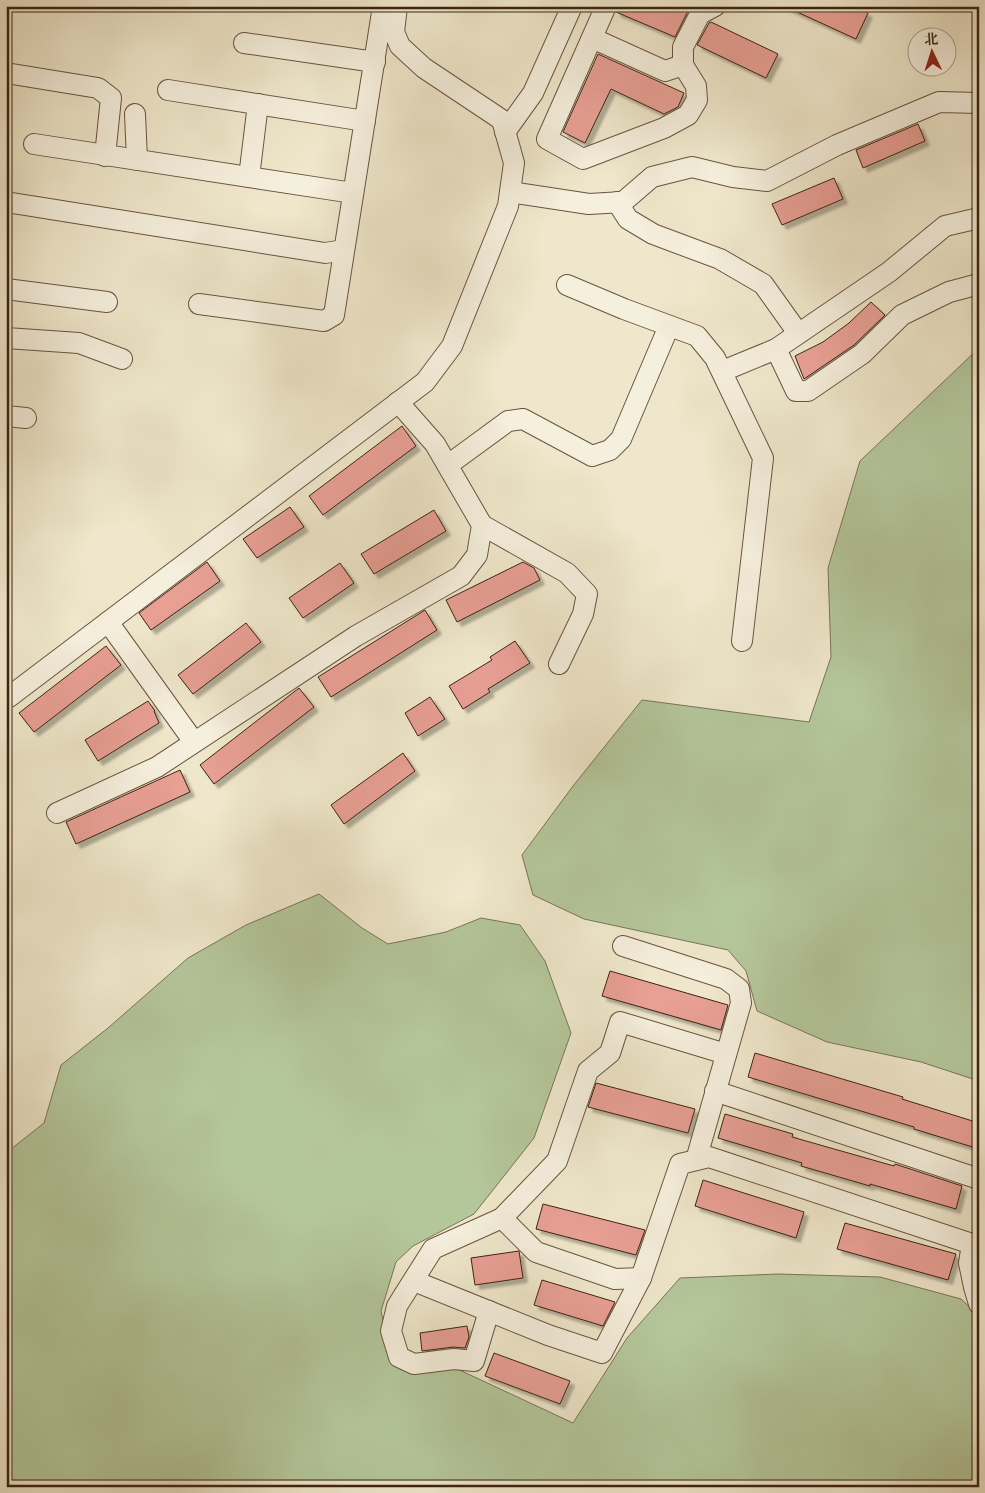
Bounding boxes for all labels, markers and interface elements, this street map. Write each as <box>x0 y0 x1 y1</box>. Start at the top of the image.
north arrow <box>908 28 958 78</box>
text: 北 <box>923 30 939 49</box>

